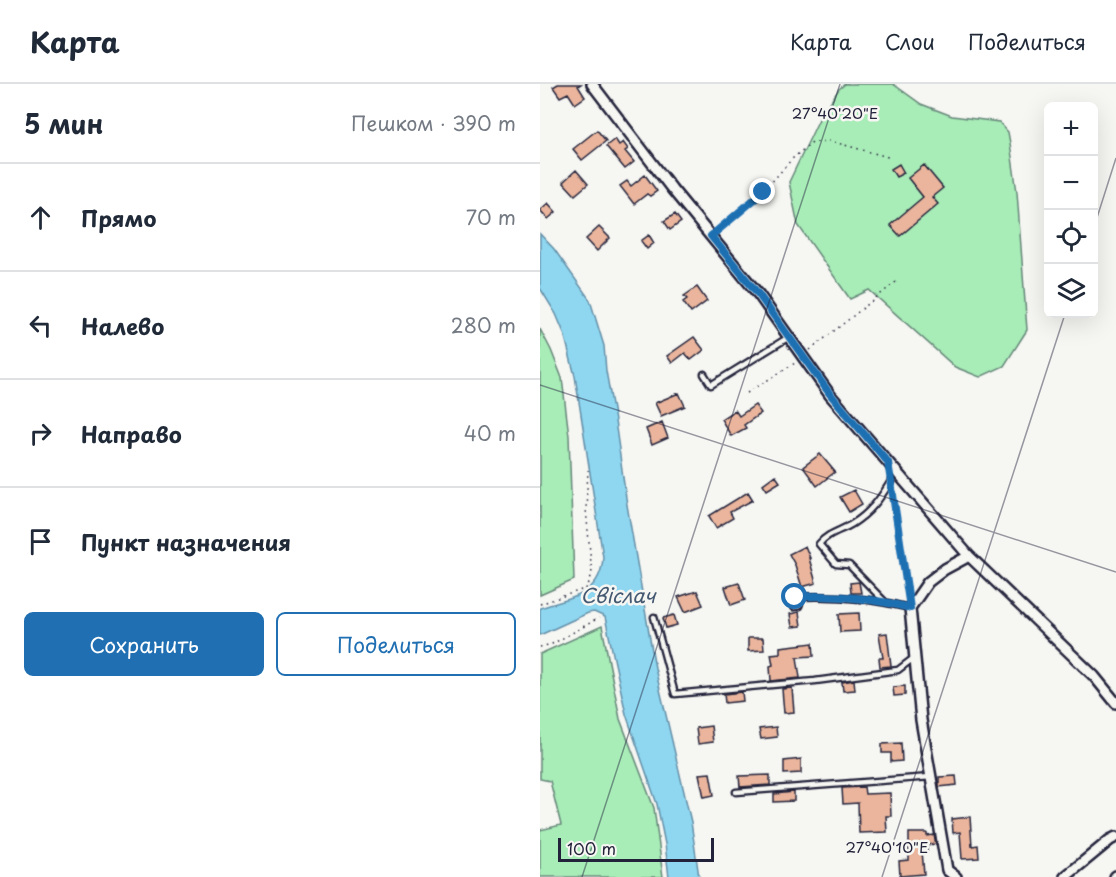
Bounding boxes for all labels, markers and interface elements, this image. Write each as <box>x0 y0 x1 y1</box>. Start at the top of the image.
text: Карта <box>30 20 120 63</box>
text: Карта <box>790 25 852 57</box>
text: Слои <box>885 25 935 57</box>
text: Поделиться <box>968 25 1086 57</box>
text: 27°40'20"E <box>792 101 878 124</box>
map controls <box>1044 102 1098 318</box>
button: + <box>1044 102 1098 156</box>
text: 5 мин <box>24 104 103 143</box>
text: Пешком · 390 m <box>351 108 516 138</box>
button: − <box>1044 156 1098 210</box>
route end <box>749 178 775 204</box>
icon: ahead <box>24 201 57 234</box>
text: Прямо <box>81 201 156 234</box>
text: 70 m <box>466 202 516 232</box>
button: locate <box>1044 210 1098 264</box>
button: layers <box>1044 264 1098 318</box>
icon: left <box>24 309 57 342</box>
text: Налево <box>81 309 164 342</box>
text: 280 m <box>451 310 516 340</box>
icon: right <box>24 417 57 450</box>
text: Направо <box>81 417 182 450</box>
text: 40 m <box>464 418 516 448</box>
icon: arrive <box>24 525 57 558</box>
text: Пункт назначения <box>81 525 291 558</box>
water label: Свіслач <box>580 580 658 610</box>
route start <box>781 583 807 609</box>
button: Сохранить <box>24 612 264 676</box>
button: Поделиться <box>276 612 516 676</box>
scale bar <box>558 835 714 862</box>
text: 27°40'10"E <box>846 835 928 858</box>
text: 100 m <box>567 836 616 860</box>

